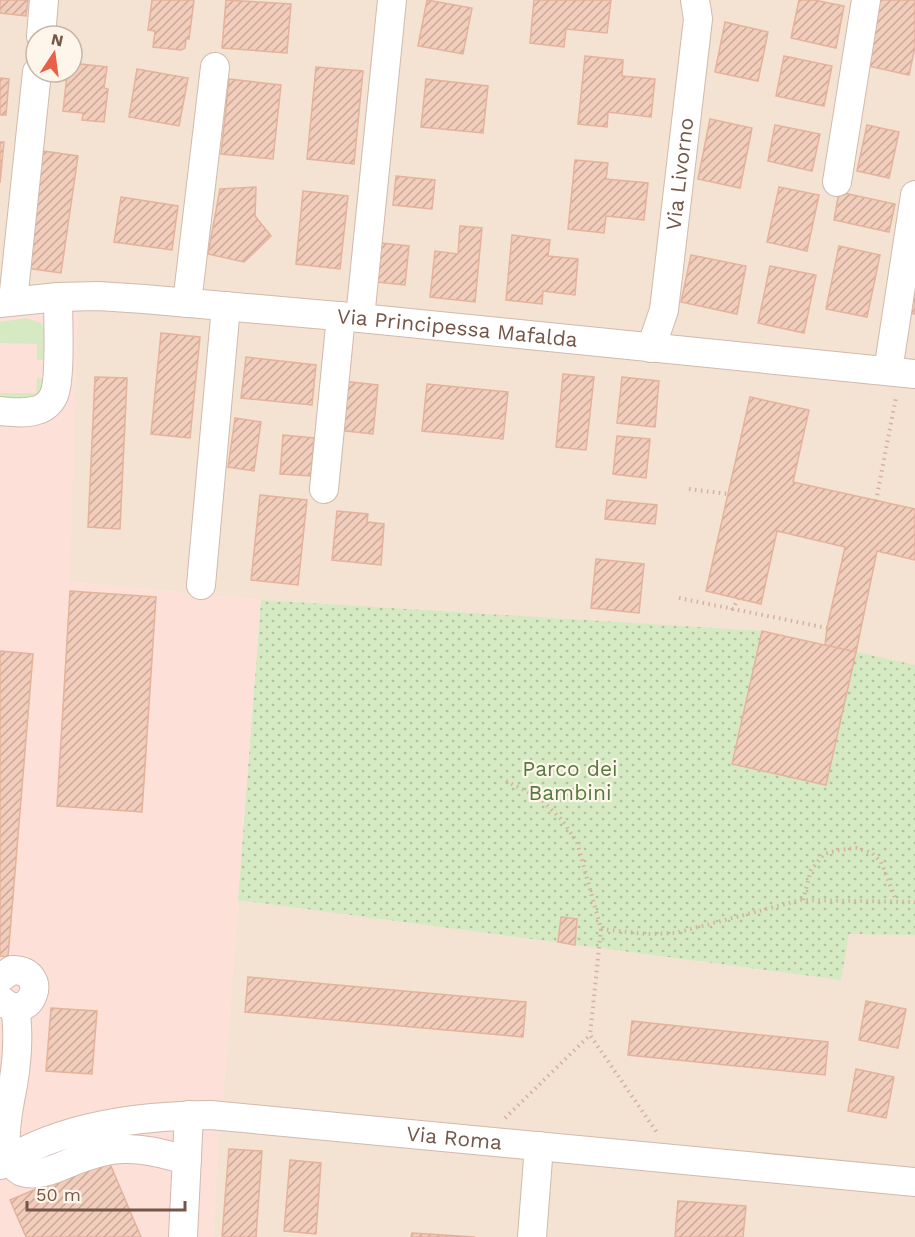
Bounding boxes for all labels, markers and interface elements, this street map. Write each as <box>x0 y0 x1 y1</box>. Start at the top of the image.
north arrow <box>24 24 84 84</box>
text: N <box>49 29 65 50</box>
street label: Via Livorno <box>660 116 698 232</box>
street label: Via Principessa Mafalda <box>336 303 579 352</box>
park label: Parco dei Bambini <box>522 756 618 805</box>
street label: Via Roma <box>405 1121 503 1155</box>
scale bar <box>27 1174 184 1212</box>
text: 50 m <box>36 1184 81 1205</box>

